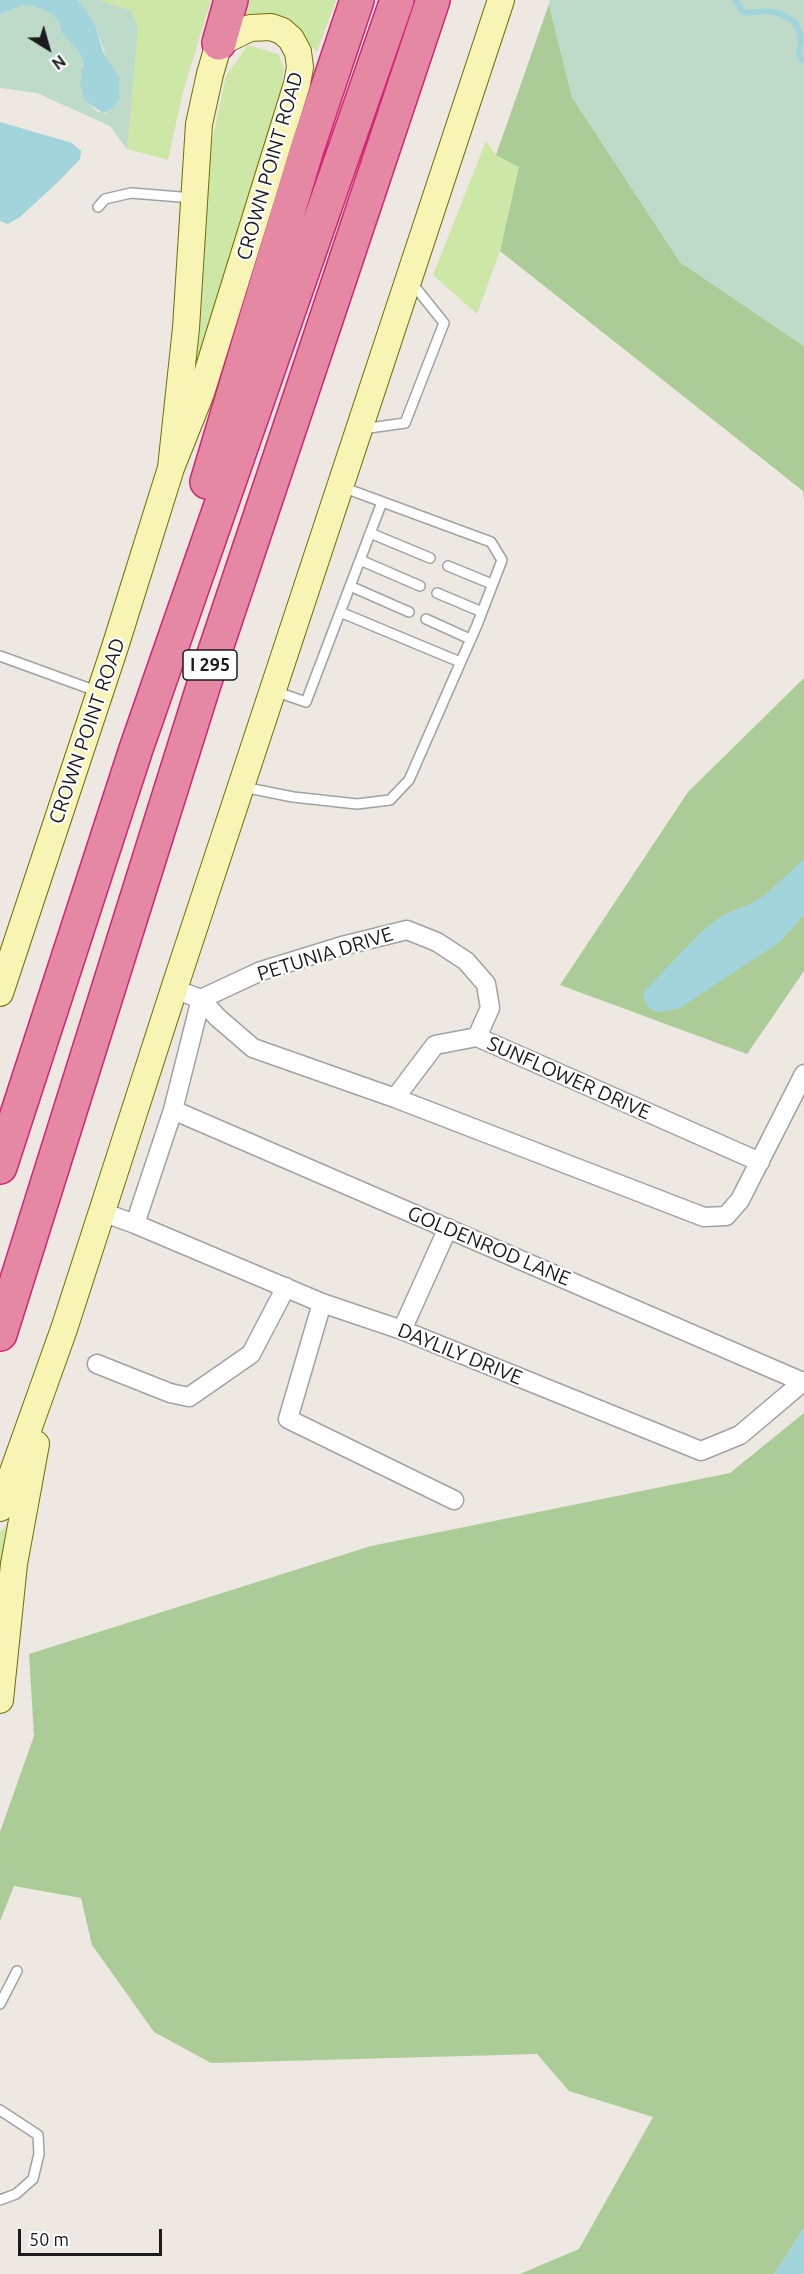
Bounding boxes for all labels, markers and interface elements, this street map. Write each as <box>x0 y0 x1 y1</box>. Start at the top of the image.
north arrow <box>18 18 78 78</box>
text: N <box>49 52 69 73</box>
street label: CROWN POINT ROAD <box>232 69 308 263</box>
street label: CROWN POINT ROAD <box>44 635 130 827</box>
road number: I 295 <box>183 650 237 680</box>
street label: PETUNIA DRIVE <box>254 922 396 986</box>
street label: SUNFLOWER DRIVE <box>484 1031 654 1125</box>
street label: GOLDENROD LANE <box>404 1201 574 1291</box>
street label: DAYLILY DRIVE <box>394 1318 526 1390</box>
scale bar <box>21 2217 165 2255</box>
text: 50 m <box>29 2229 69 2249</box>

